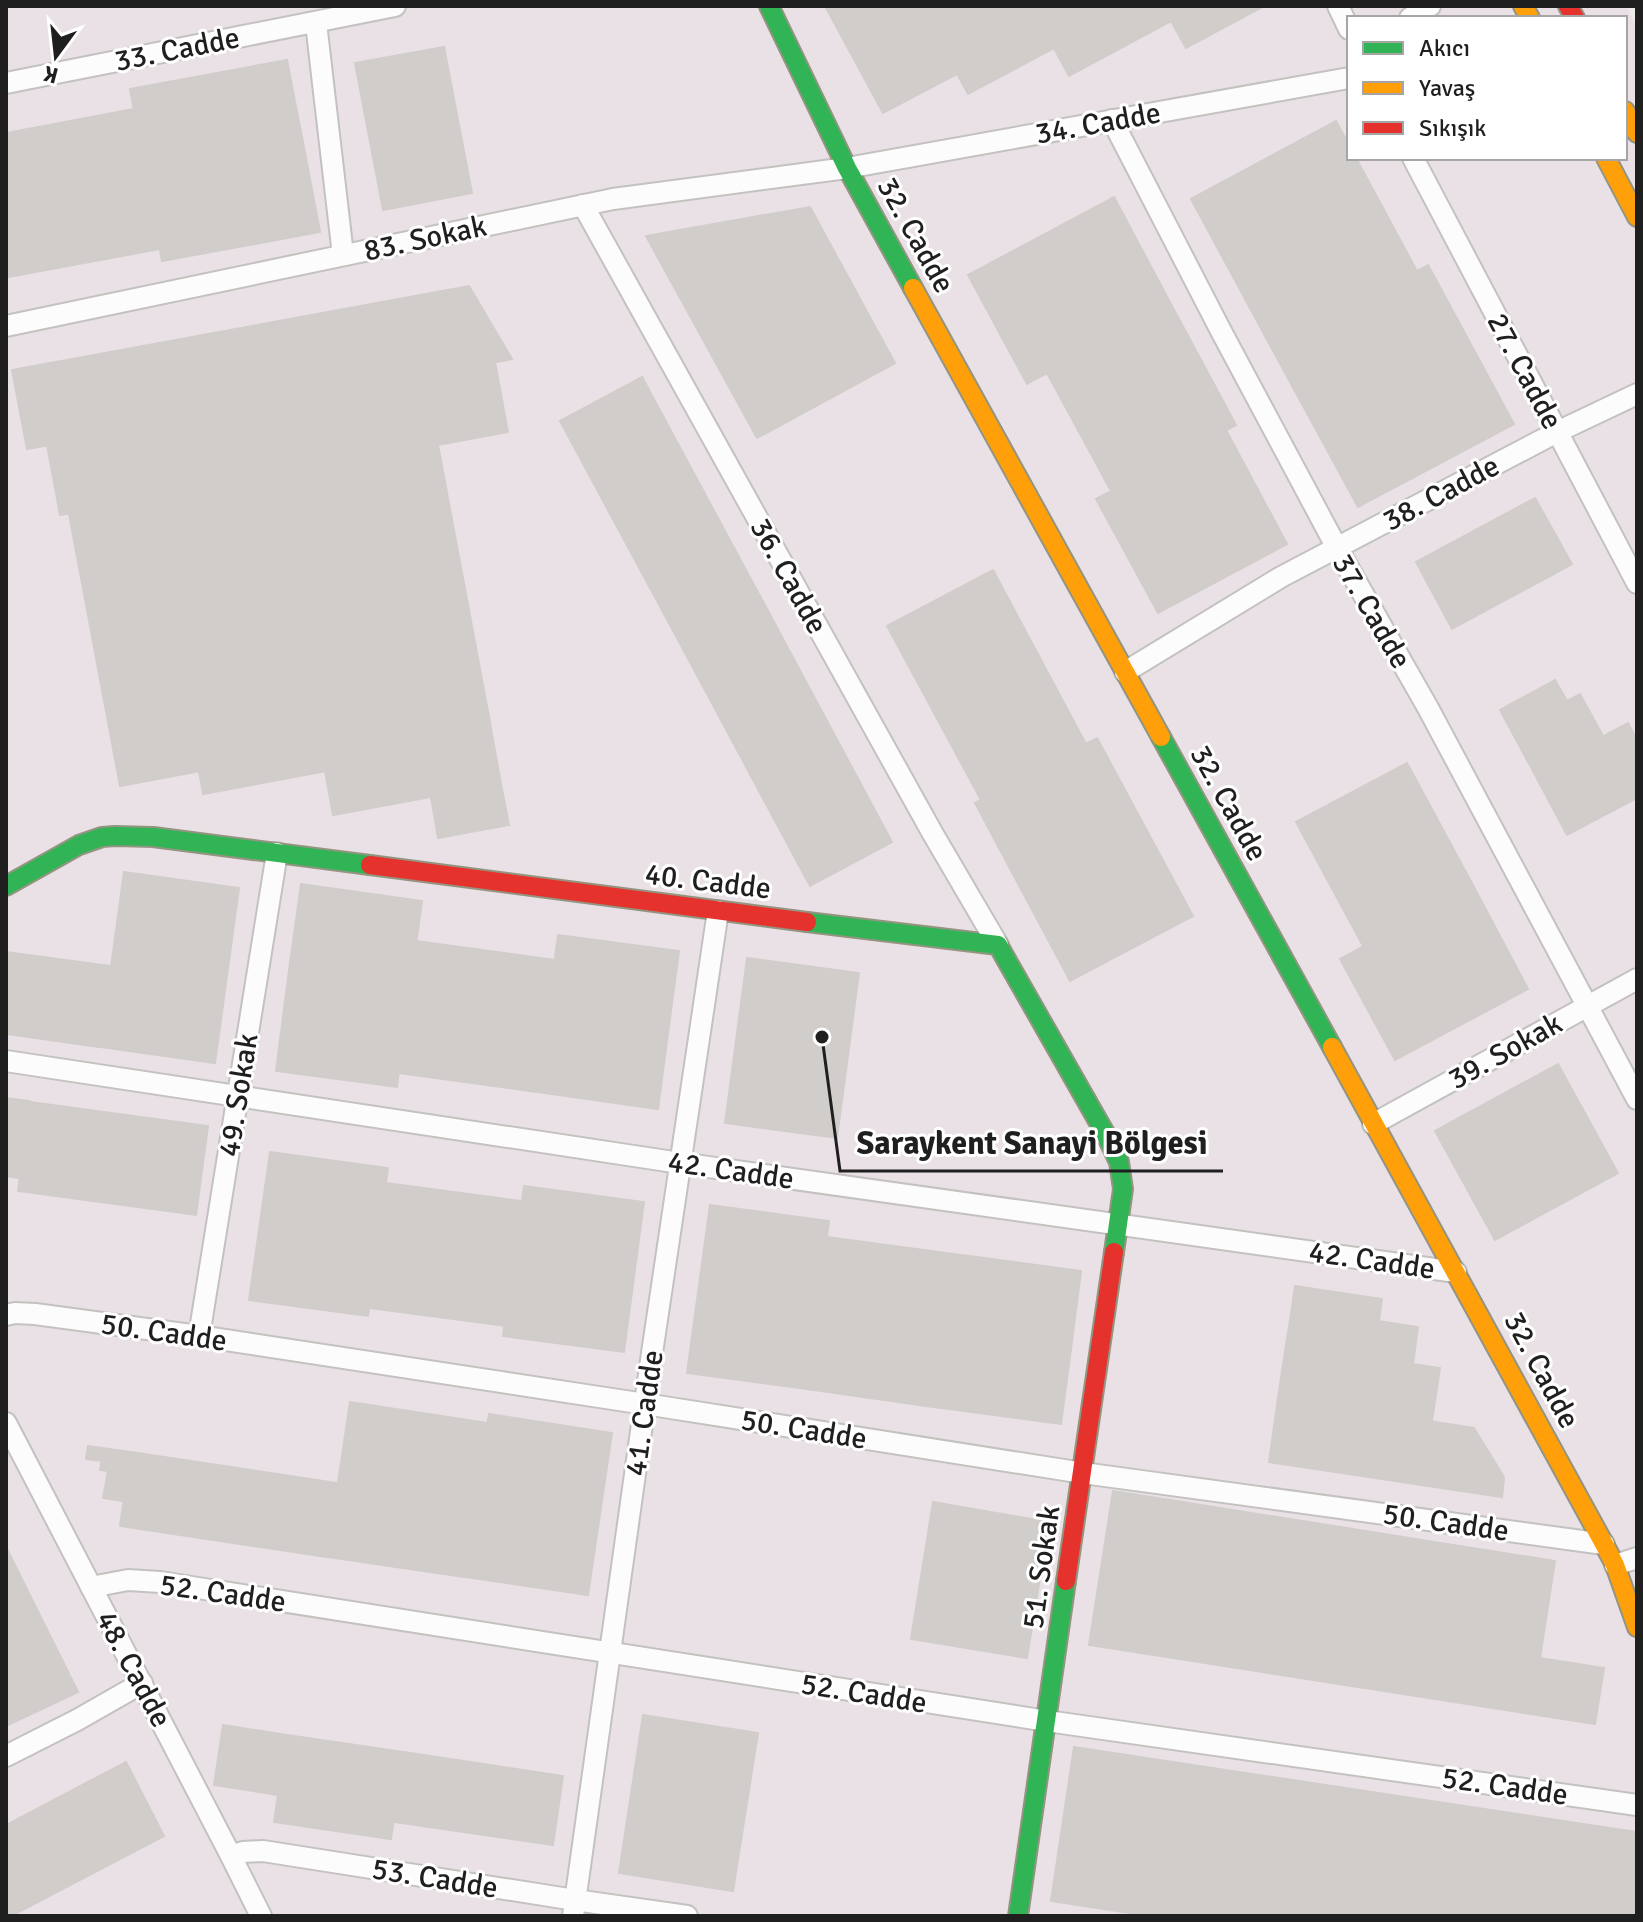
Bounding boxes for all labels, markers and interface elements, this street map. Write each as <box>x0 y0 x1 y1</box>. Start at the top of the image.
north arrow <box>16 16 96 96</box>
legend <box>1347 16 1627 160</box>
street label: 33. Cadde <box>111 19 243 80</box>
text: Akıcı <box>1419 33 1470 63</box>
text: K <box>41 60 61 90</box>
text: Yavaş <box>1419 73 1475 103</box>
street label: 34. Cadde <box>1032 94 1164 153</box>
text: Sıkışık <box>1419 113 1486 143</box>
street label: 32. Cadde <box>869 171 962 300</box>
street label: 83. Sokak <box>360 207 490 270</box>
street label: 27. Cadde <box>1478 307 1571 436</box>
street label: 38. Cadde <box>1377 447 1506 540</box>
street label: 36. Cadde <box>742 512 835 641</box>
street label: 37. Cadde <box>1324 547 1419 675</box>
street label: 32. Cadde <box>1182 739 1275 868</box>
street label: 40. Cadde <box>643 855 773 908</box>
street label: 39. Sokak <box>1442 1005 1569 1098</box>
street label: 49. Sokak <box>210 1031 267 1159</box>
callout: Saraykent Sanayi Bölgesi <box>840 1115 1223 1171</box>
text: Saraykent Sanayi Bölgesi <box>857 1124 1207 1163</box>
street label: 42. Cadde <box>666 1143 796 1198</box>
street label: 42. Cadde <box>1307 1233 1437 1288</box>
street label: 50. Cadde <box>99 1305 229 1360</box>
street label: 32. Cadde <box>1495 1306 1588 1435</box>
street label: 41. Cadde <box>617 1348 672 1478</box>
street label: 50. Cadde <box>738 1401 869 1458</box>
street label: 50. Cadde <box>1381 1495 1511 1550</box>
street label: 51. Sokak <box>1015 1503 1068 1631</box>
street label: 52. Cadde <box>158 1566 288 1621</box>
street label: 48. Cadde <box>87 1605 180 1734</box>
street label: 52. Cadde <box>798 1665 929 1722</box>
street label: 52. Cadde <box>1440 1759 1570 1814</box>
street label: 53. Cadde <box>369 1850 500 1907</box>

